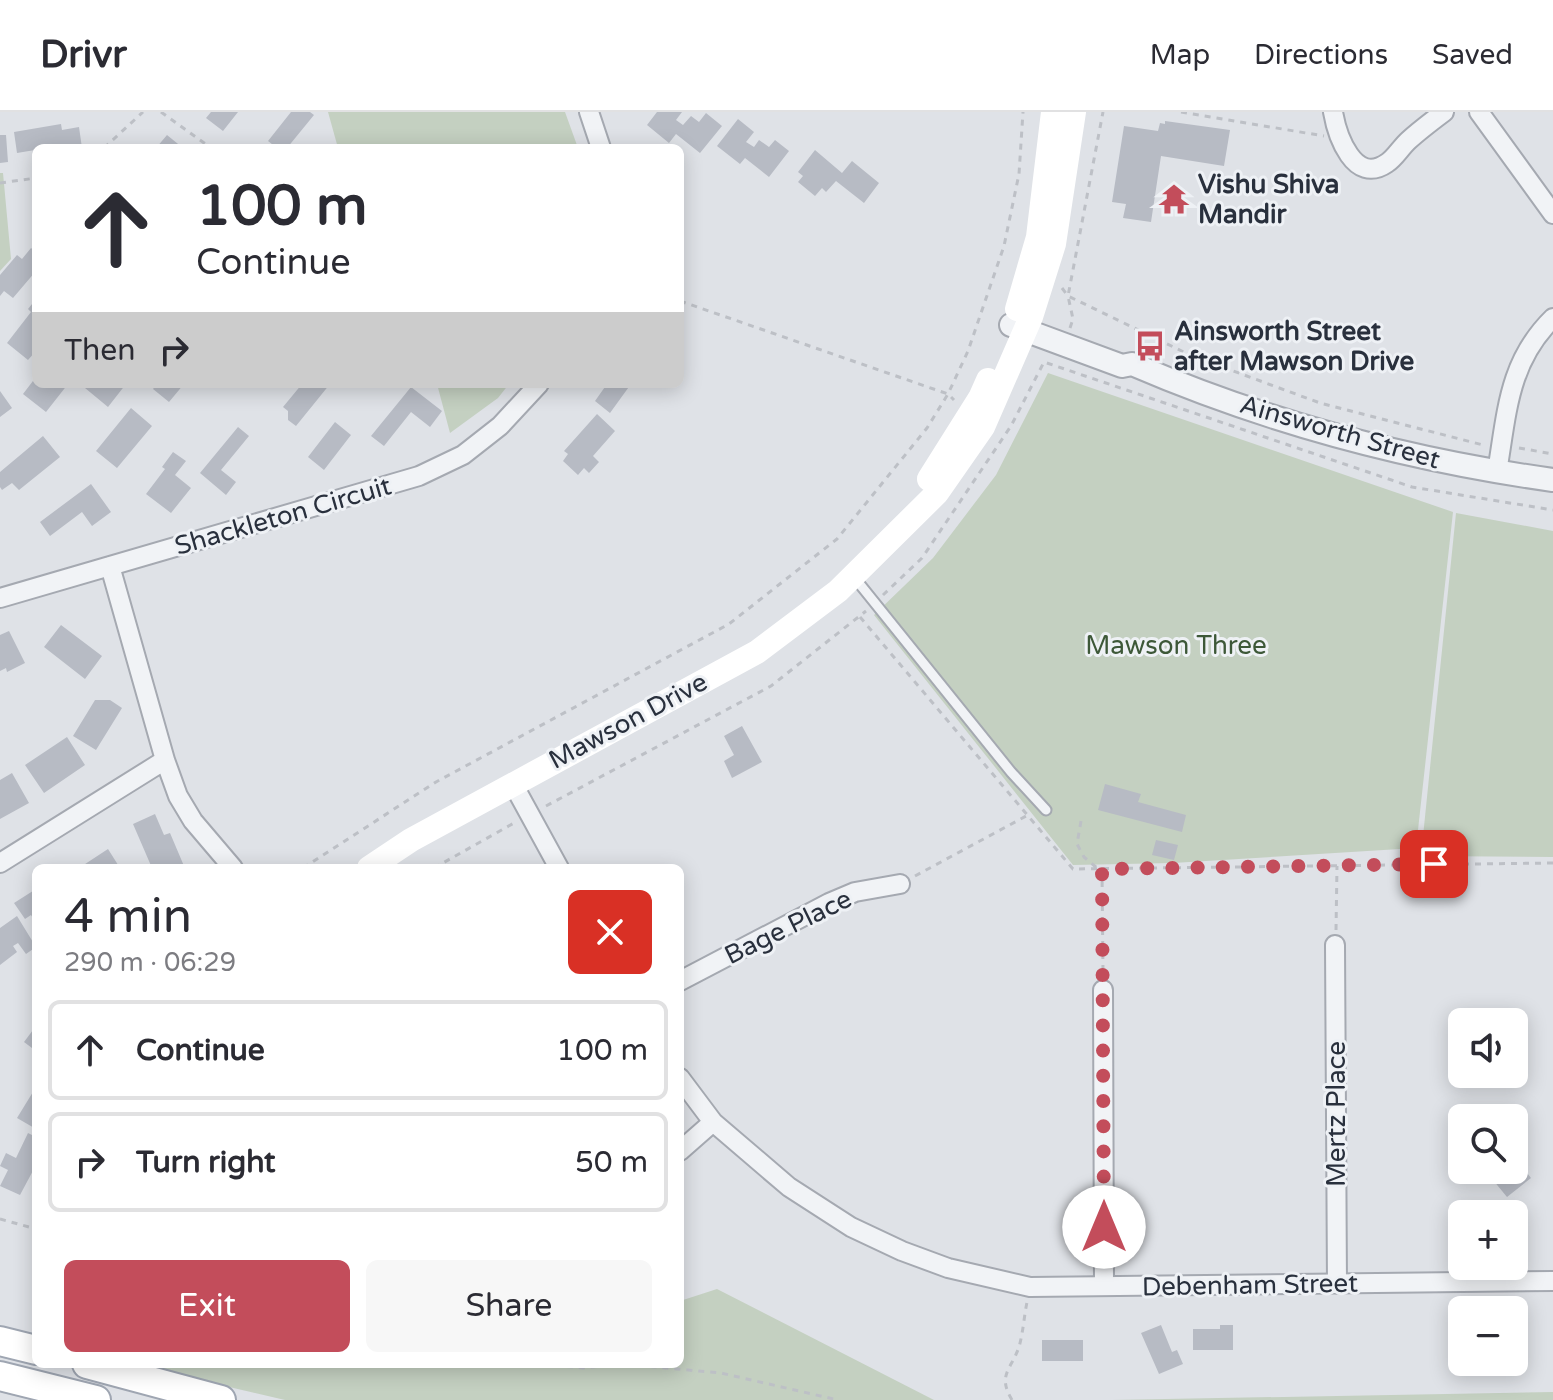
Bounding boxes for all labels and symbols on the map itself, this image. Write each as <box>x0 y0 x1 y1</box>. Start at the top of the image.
place label: Vishu Shiva Mandir <box>1198 169 1339 230</box>
temple icon: Vishu Shiva Mandir <box>1157 182 1191 216</box>
place label: Ainsworth Street after Mawson Drive <box>1174 316 1414 377</box>
bus stop icon: Ainsworth Street after Mawson Drive <box>1133 329 1167 363</box>
street label: Ainsworth Street <box>1236 389 1444 475</box>
street label: Shackleton Circuit <box>171 470 395 562</box>
park label: Mawson Three <box>1085 630 1267 661</box>
street label: Mawson Drive <box>543 666 713 776</box>
pin <box>1400 830 1468 898</box>
street label: Bage Place <box>719 883 857 971</box>
street label: Mertz Place <box>1321 1041 1352 1187</box>
position arrow <box>1062 1185 1146 1269</box>
street label: Debenham Street <box>1142 1268 1358 1302</box>

